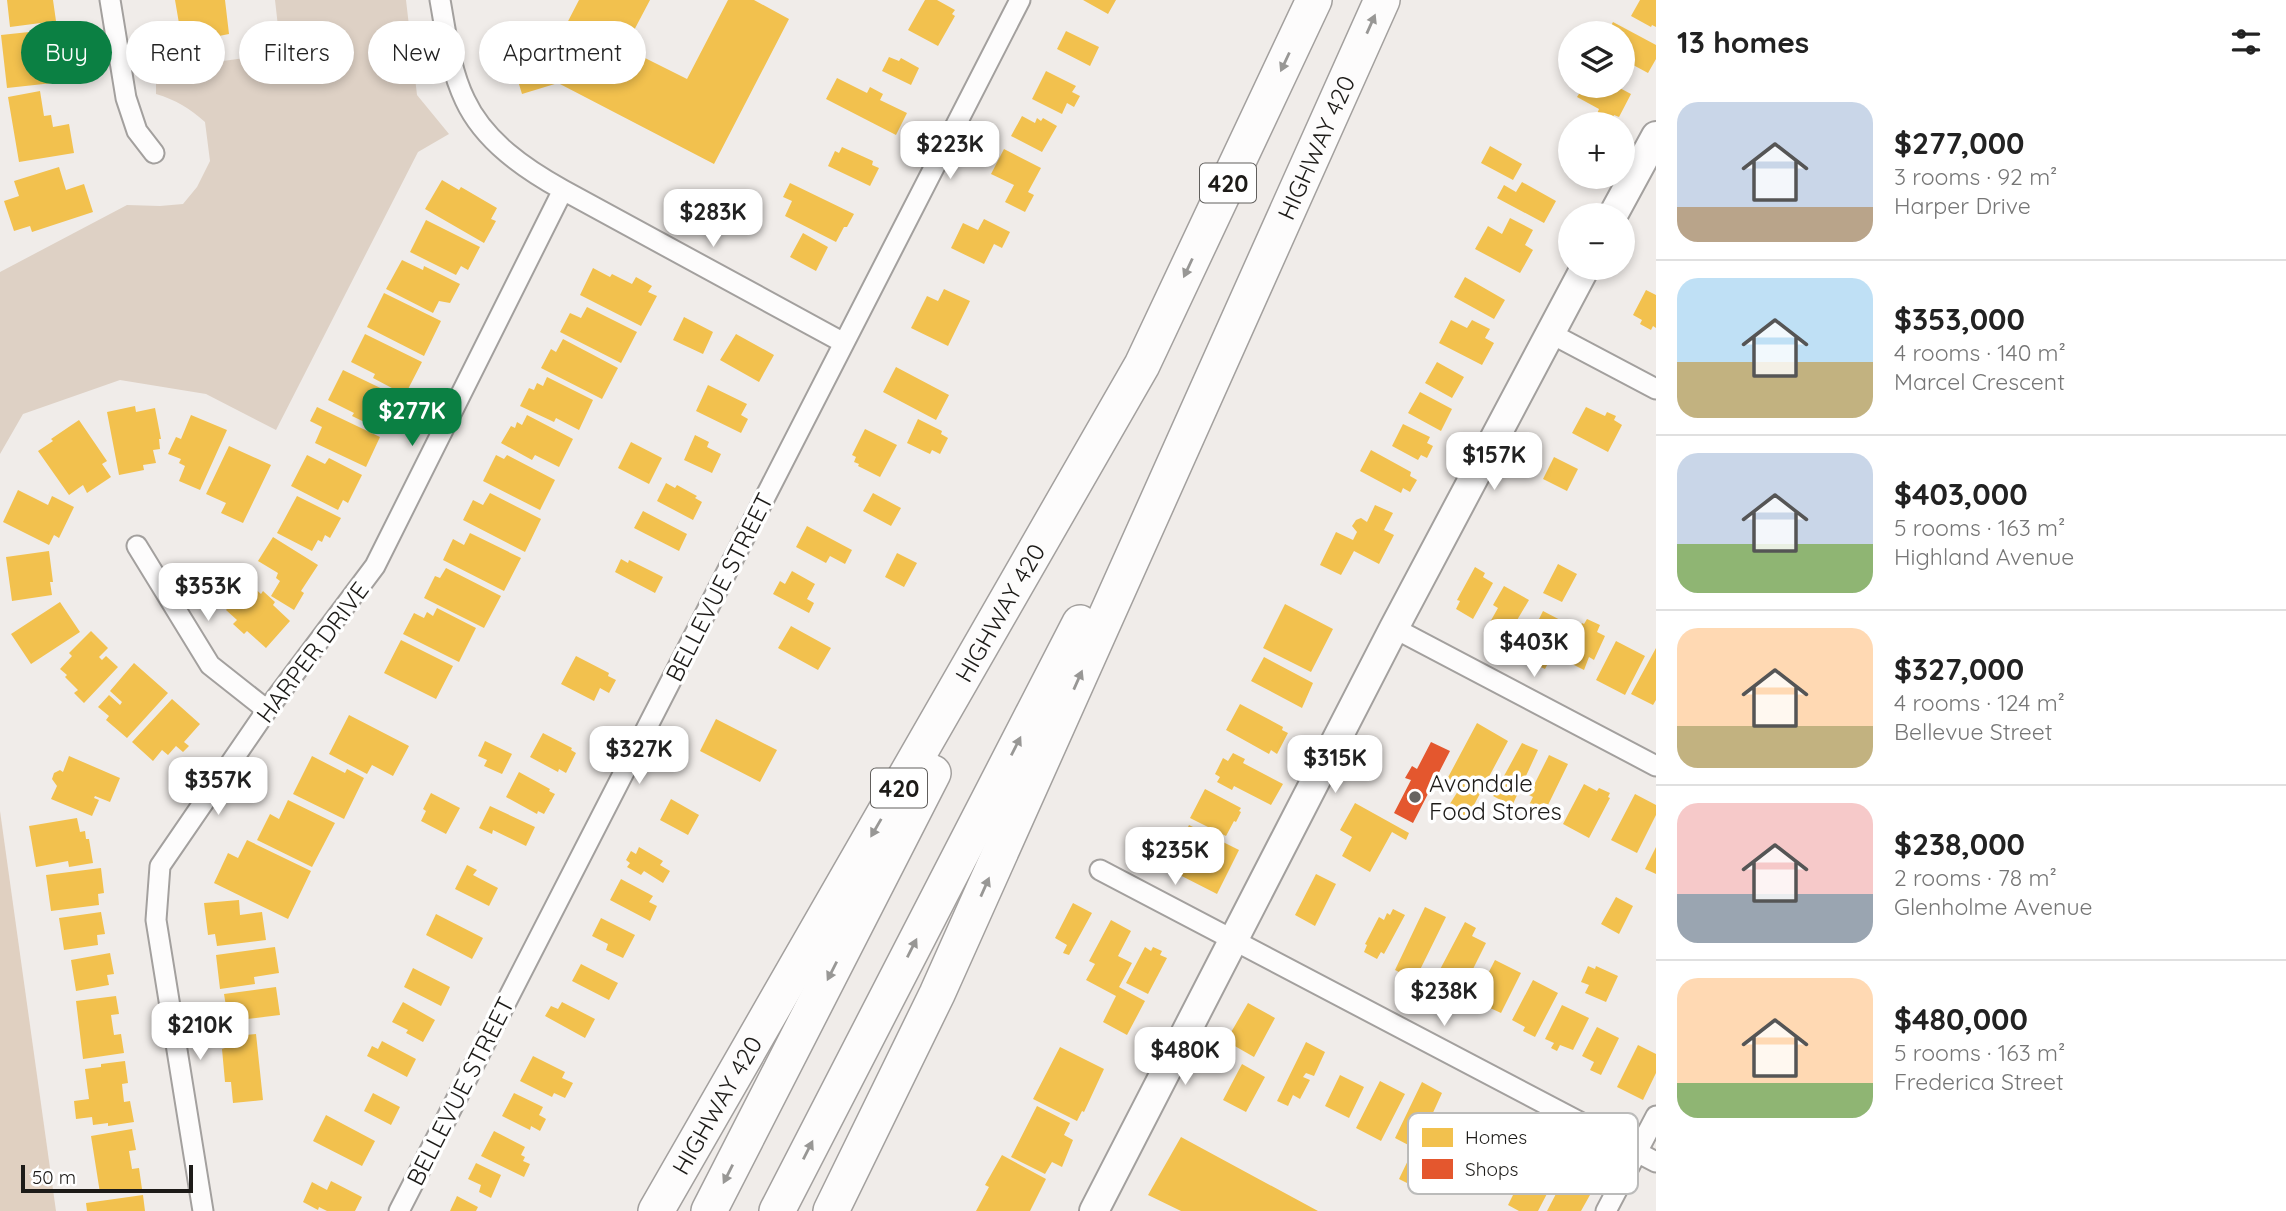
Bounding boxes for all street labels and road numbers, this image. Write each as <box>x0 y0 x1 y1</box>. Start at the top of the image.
street label: HIGHWAY 420 <box>1271 71 1361 224</box>
road number: 420 <box>1200 164 1256 202</box>
street label: BELLEVUE STREET <box>659 488 779 686</box>
street label: HIGHWAY 420 <box>948 538 1051 687</box>
street label: HARPER DRIVE <box>249 576 375 728</box>
road number: 420 <box>871 768 927 808</box>
street label: BELLEVUE STREET <box>400 992 520 1190</box>
street label: HIGHWAY 420 <box>665 1031 768 1180</box>

